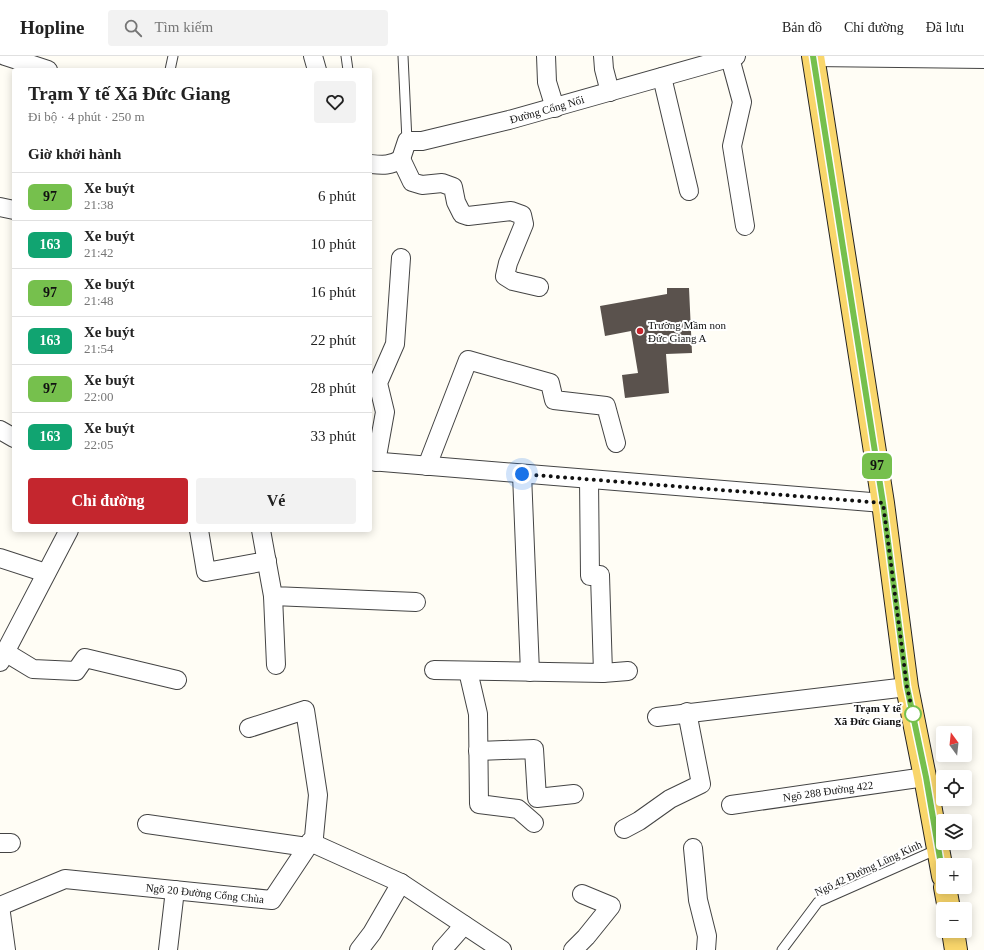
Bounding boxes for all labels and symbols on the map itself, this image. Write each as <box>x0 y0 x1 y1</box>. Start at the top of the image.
street label: Đường Cổng Nổi <box>508 93 585 125</box>
place label: Trường Mầm non Đức Giang A <box>648 319 726 344</box>
marker: Trường Mầm non Đức Giang A <box>635 326 645 336</box>
line badge: 97 <box>859 453 895 479</box>
your location <box>512 464 532 484</box>
place label: Trạm Y tế Xã Đức Giang <box>834 702 902 727</box>
marker: Trạm Y tế Xã Đức Giang <box>904 705 922 723</box>
north arrow <box>936 726 972 762</box>
street label: Ngõ 288 Đường 422 <box>782 779 874 803</box>
street label: Ngõ 42 Đường Lũng Kinh <box>812 838 924 898</box>
street label: Ngõ 20 Đường Cổng Chùa <box>145 881 265 905</box>

